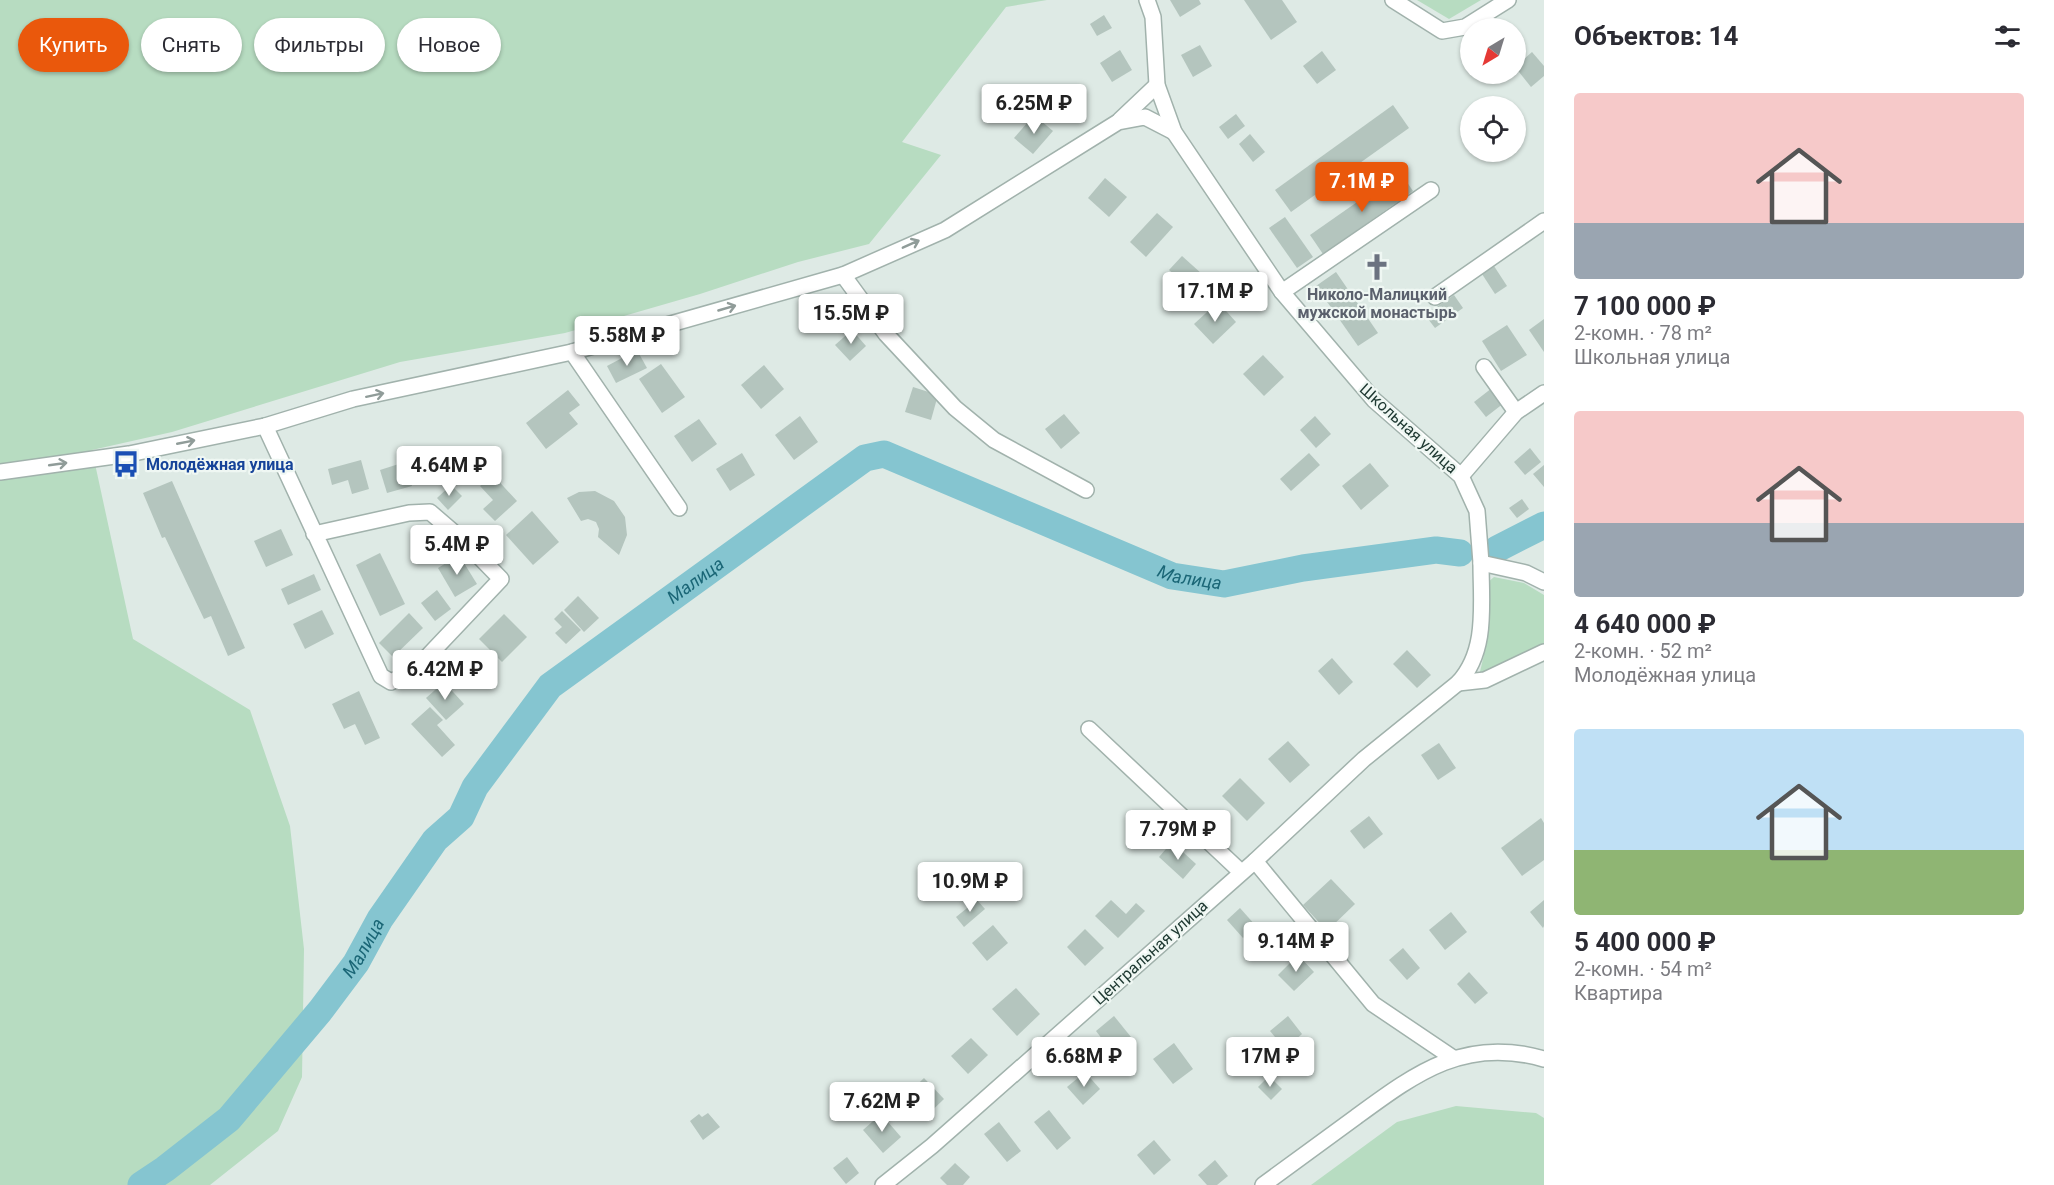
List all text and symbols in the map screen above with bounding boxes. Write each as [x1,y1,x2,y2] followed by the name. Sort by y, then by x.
[18,18,129,72] chip: Купить
[141,18,242,72] chip: Снять
[254,18,385,72] chip: Фильтры
[397,18,501,72] chip: Новое
[1460,18,1526,84] north arrow
[1460,18,1526,162] map controls
[1991,20,2024,53] icon: filters
[1574,21,1738,51] text: Объектов: 14
[979,84,1089,135] pin: 6.25M ₽
[996,91,1072,115] text: 6.25M ₽
[1460,96,1526,162] button: locate
[1745,132,1853,240] icon: home
[1313,162,1411,213] pin: 7.1M ₽
[1329,169,1395,193] text: 7.1M ₽
[902,238,920,250] one-way arrow
[1362,252,1392,282] church icon: Николо-Малицкий мужской монастырь
[1160,272,1270,323] pin: 17.1M ₽
[1177,279,1253,303] text: 17.1M ₽
[1297,285,1457,322] place label: Николо-Малицкий мужской монастырь
[1574,291,1716,321] text: 7 100 000 ₽
[796,294,906,345] pin: 15.5M ₽
[813,301,889,325] text: 15.5M ₽
[717,302,736,313] one-way arrow
[572,316,682,367] pin: 5.58M ₽
[1574,321,1712,345] text: 2-комн. · 78 m²
[589,323,665,347] text: 5.58M ₽
[1574,345,1730,369] text: Школьная улица
[1356,379,1461,477] street label: Школьная улица
[365,388,384,400] one-way arrow
[176,436,195,448] one-way arrow
[394,446,504,497] pin: 4.64M ₽
[111,449,141,479] bus stop icon: Молодёжная улица
[1745,450,1853,558] icon: home
[411,453,487,477] text: 4.64M ₽
[146,455,294,474] place label: Молодёжная улица
[48,458,67,469] one-way arrow
[408,525,506,576] pin: 5.4M ₽
[424,532,490,556] text: 5.4M ₽
[663,553,728,608] water label: Малица
[1155,560,1223,593] water label: Малица
[1574,609,1716,639] text: 4 640 000 ₽
[1574,639,1712,663] text: 2-комн. · 52 m²
[390,650,500,701] pin: 6.42M ₽
[407,657,483,681] text: 6.42M ₽
[1574,663,1756,687] text: Молодёжная улица
[1745,768,1853,876] icon: home
[1123,810,1233,861] pin: 7.79M ₽
[1140,817,1216,841] text: 7.79M ₽
[915,862,1025,913] pin: 10.9M ₽
[932,869,1008,893] text: 10.9M ₽
[1089,896,1211,1009] street label: Центральная улица
[338,915,388,982] water label: Малица
[1241,922,1351,973] pin: 9.14M ₽
[1574,927,1716,957] text: 5 400 000 ₽
[1258,929,1334,953] text: 9.14M ₽
[1574,957,1712,981] text: 2-комн. · 54 m²
[1574,981,1663,1005] text: Квартира
[1029,1037,1139,1088] pin: 6.68M ₽
[1228,1037,1312,1088] pin: 17M ₽
[1046,1044,1122,1068] text: 6.68M ₽
[1240,1044,1300,1068] text: 17M ₽
[827,1082,937,1133] pin: 7.62M ₽
[844,1089,920,1113] text: 7.62M ₽

